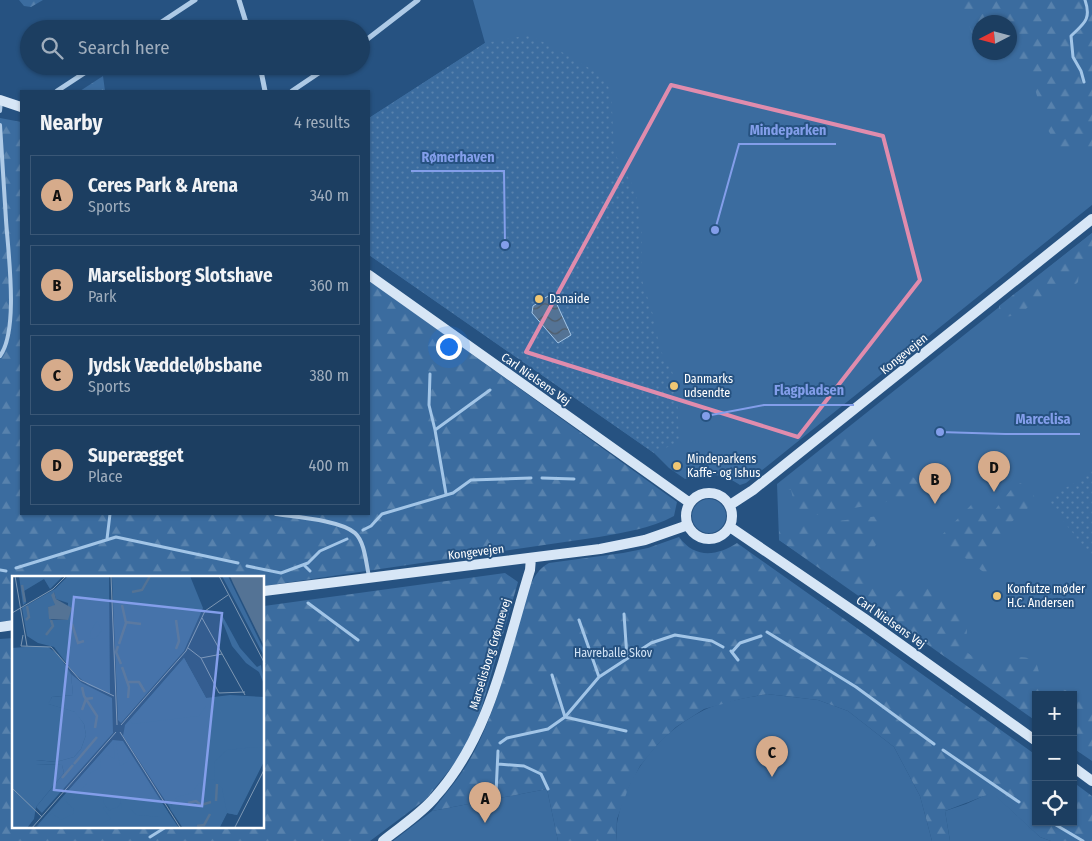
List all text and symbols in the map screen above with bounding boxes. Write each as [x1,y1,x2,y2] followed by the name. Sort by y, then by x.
[972,15,1017,60] north arrow
[20,20,370,75] search box
[38,34,66,62] icon: search
[78,36,170,59] text: Search here
[40,110,102,136] text: Nearby
[294,113,350,132] text: 4 results
[739,115,836,144] callout: Mindeparken
[750,122,826,139] text: Mindeparken
[411,142,504,171] callout: Rømerhaven
[421,149,495,166] text: Rømerhaven
[88,174,238,197] text: Ceres Park & Arena
[53,186,61,205] text: A
[310,186,349,205] text: 340 m
[88,197,131,216] text: Sports
[88,264,273,287] text: Marselisborg Slotshave
[53,276,61,295] text: B
[309,276,349,295] text: 360 m
[88,287,116,306] text: Park
[549,292,589,306] place label: Danaide
[533,293,545,305] marker: Danaide
[878,331,930,377] street label: Kongevejen
[436,334,462,360] your location
[499,350,573,408] street label: Carl Nielsens Vej
[88,354,262,377] text: Jydsk Væddeløbsbane
[53,366,61,385] text: C
[309,366,349,385] text: 380 m
[684,372,733,400] place label: Danmarks udsendte
[764,376,854,405] callout: Flagpladsen
[88,377,131,396] text: Sports
[668,380,680,392] marker: Danmarks udsendte
[774,382,844,399] text: Flagpladsen
[1005,405,1080,434] callout: Marcelisa
[1015,411,1071,428] text: Marcelisa
[88,444,184,467] text: Superægget
[978,451,1010,492] pin: D
[687,452,760,480] place label: Mindeparkens Kaffe- og Ishus
[52,456,62,475] text: D
[309,456,349,475] text: 400 m
[671,460,683,472] marker: Mindeparkens Kaffe- og Ishus
[919,463,951,504] pin: B
[88,467,123,486] text: Place
[447,542,505,562] street label: Kongevejen
[12,576,265,828] inset map
[1007,582,1086,610] place label: Konfutze møder H.C. Andersen
[991,590,1003,602] marker: Konfutze møder H.C. Andersen
[854,593,928,651] street label: Carl Nielsens Vej
[466,597,514,711] street label: Marselisborg Grønnevej
[574,646,653,660] park label: Havreballe Skov
[1032,691,1077,826] map controls
[1032,691,1077,736] button: +
[756,736,788,777] pin: C
[1032,736,1077,781] button: −
[1032,781,1077,826] button: locate
[469,782,501,823] pin: A

